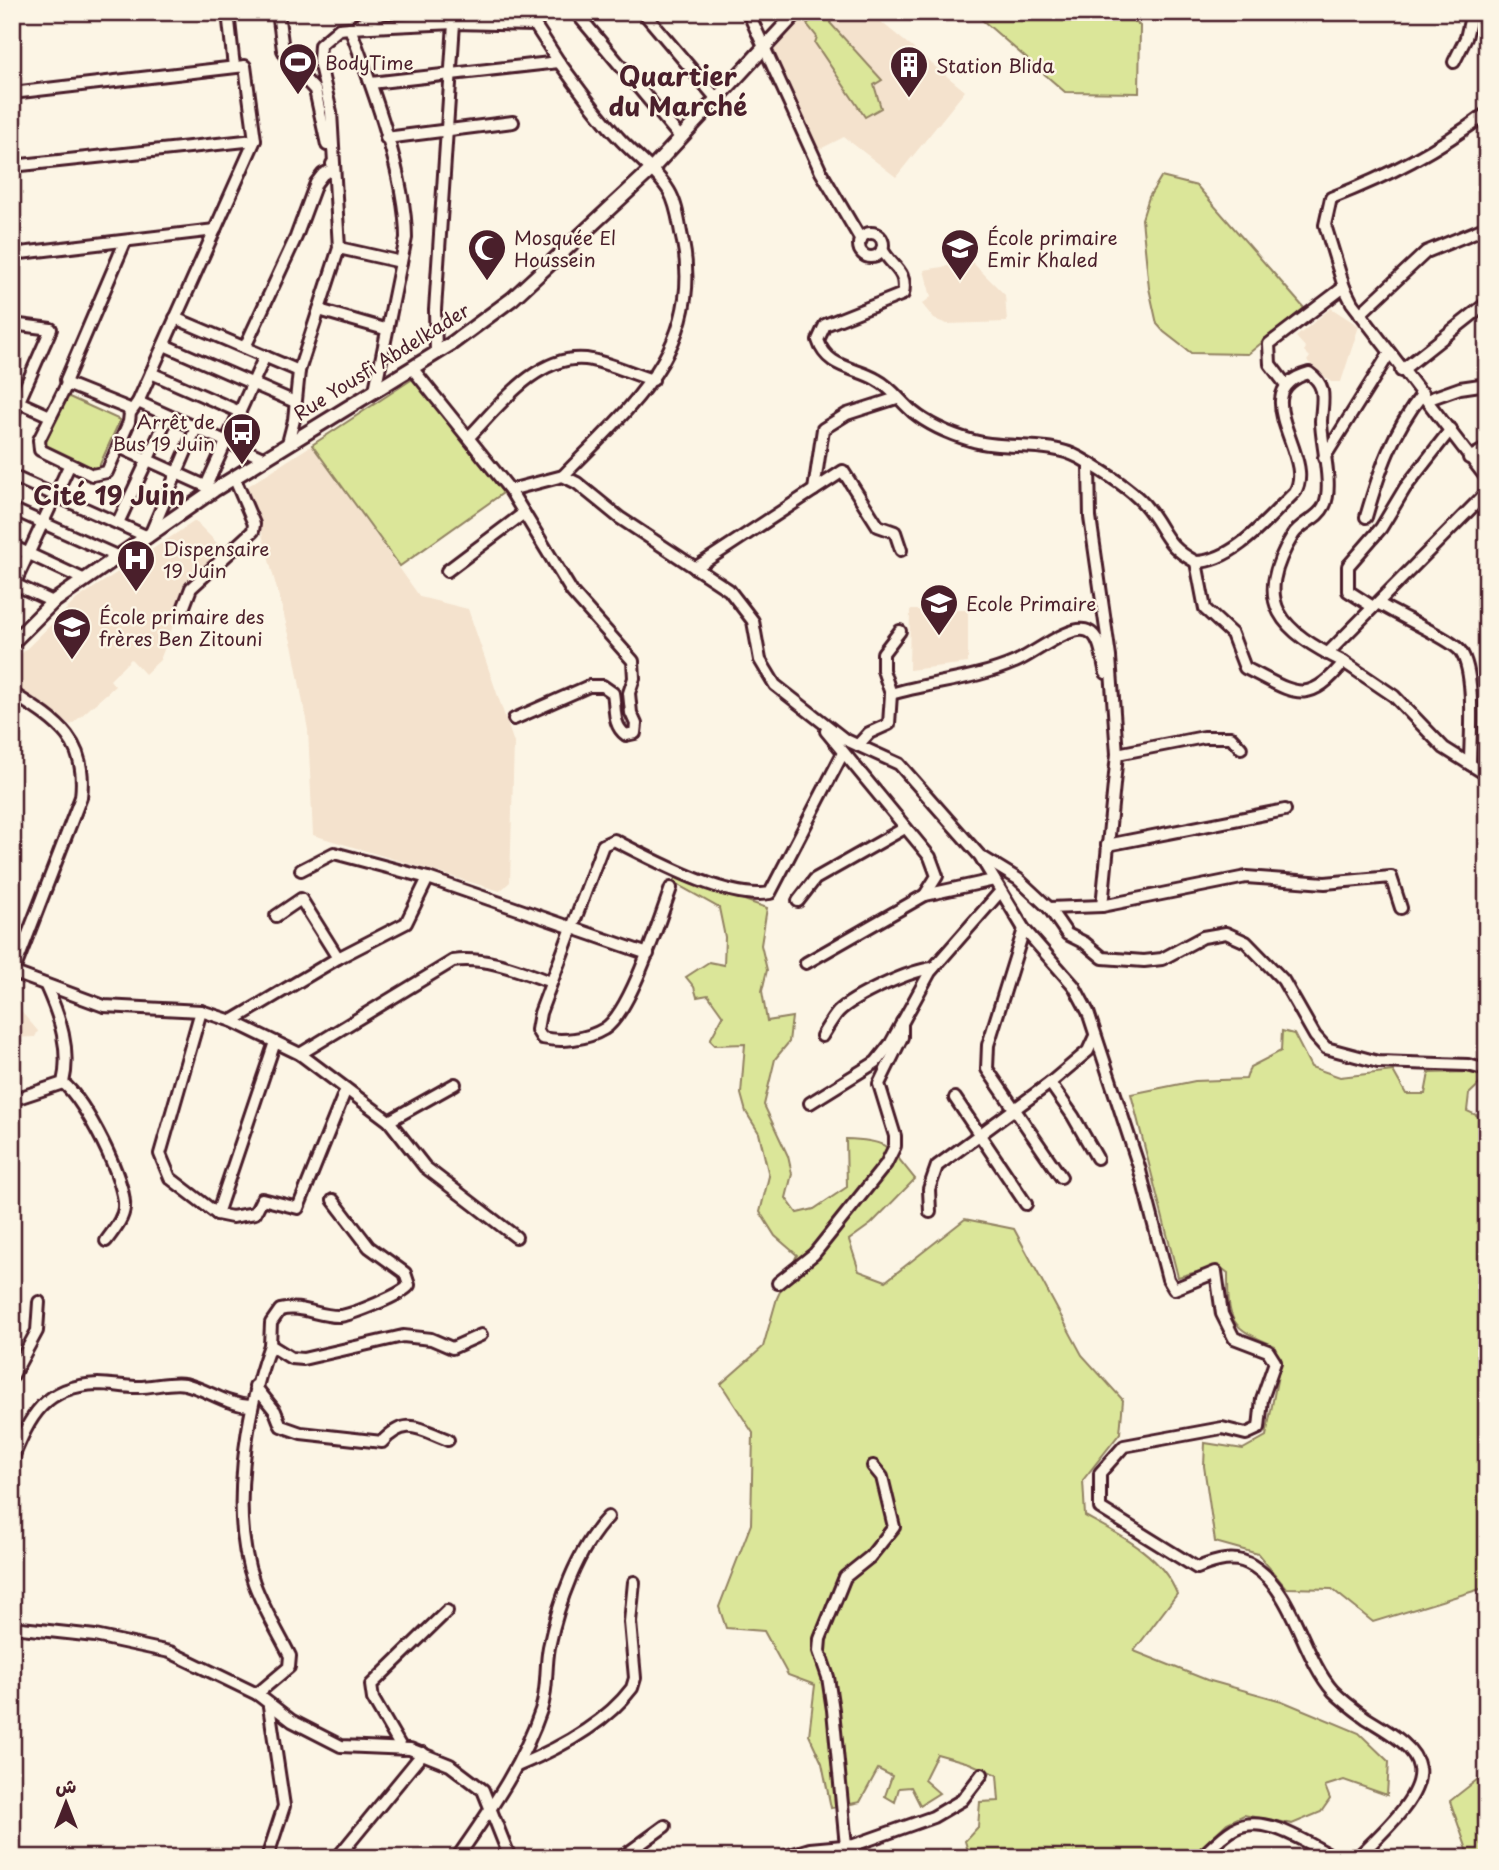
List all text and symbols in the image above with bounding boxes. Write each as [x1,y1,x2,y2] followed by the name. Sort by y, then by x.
[277,41,319,96] sports icon: BodyTime
[888,44,930,99] building icon: Station Blida
[325,48,414,76] place label: BodyTime
[936,51,1054,79] place label: Station Blida
[609,56,747,125] district label: Quartier du Marché
[514,223,616,273] place label: Mosquée El Houssein
[987,223,1118,273] place label: École primaire Emir Khaled
[466,227,508,282] mosque icon: Mosquée El Houssein
[939,227,981,282] school or university icon: École primaire Emir Khaled
[288,295,475,426] street label: Rue Yousfi Abdelkader
[112,407,215,457] place label: Arrêt de Bus 19 Juin
[221,411,263,466] bus stop icon: Arrêt de Bus 19 Juin
[33,475,185,514] district label: Cité 19 Juin
[163,534,269,584] place label: Dispensaire 19 Juin
[115,538,157,593] hospital icon: Dispensaire 19 Juin
[918,582,960,637] school or university icon: Ecole Primaire
[966,589,1096,617] place label: Ecole Primaire
[99,602,265,652] place label: École primaire des frères Ben Zitouni
[51,606,93,661] school or university icon: École primaire des frères Ben Zitouni
[32,1769,102,1839] north arrow
[56,1771,77,1799] text: ش

